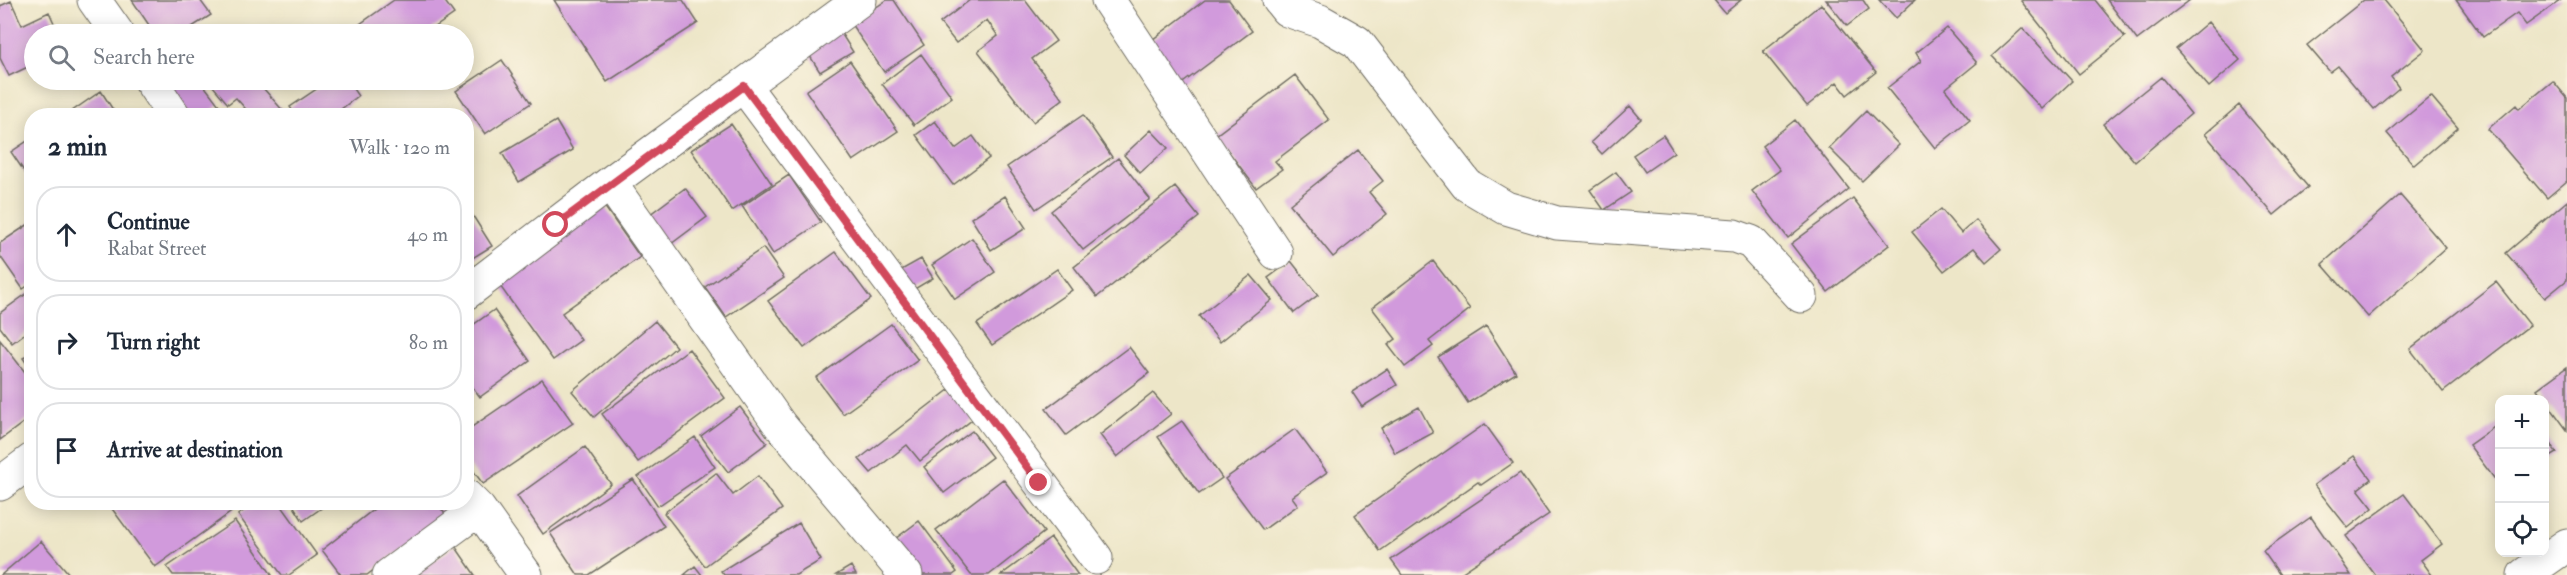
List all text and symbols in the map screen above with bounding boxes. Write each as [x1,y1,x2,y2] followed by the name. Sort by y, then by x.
[24,24,474,90] search box
[45,41,78,74] icon: search
[93,43,195,71] text: Search here
[48,131,107,163] text: 2 min
[349,135,450,160] text: Walk · 120 m
[107,208,190,236] text: Continue
[542,211,568,237] route start
[50,218,83,251] icon: ahead
[407,222,448,247] text: 40 m
[107,236,206,261] text: Rabat Street
[50,326,83,359] icon: right
[107,328,200,356] text: Turn right
[409,330,448,355] text: 80 m
[2495,395,2549,557] map controls
[2495,395,2549,449] button: +
[50,434,83,467] icon: arrive
[107,436,283,464] text: Arrive at destination
[2495,449,2549,503] button: −
[1025,469,1051,495] route end
[2495,503,2549,557] button: locate

